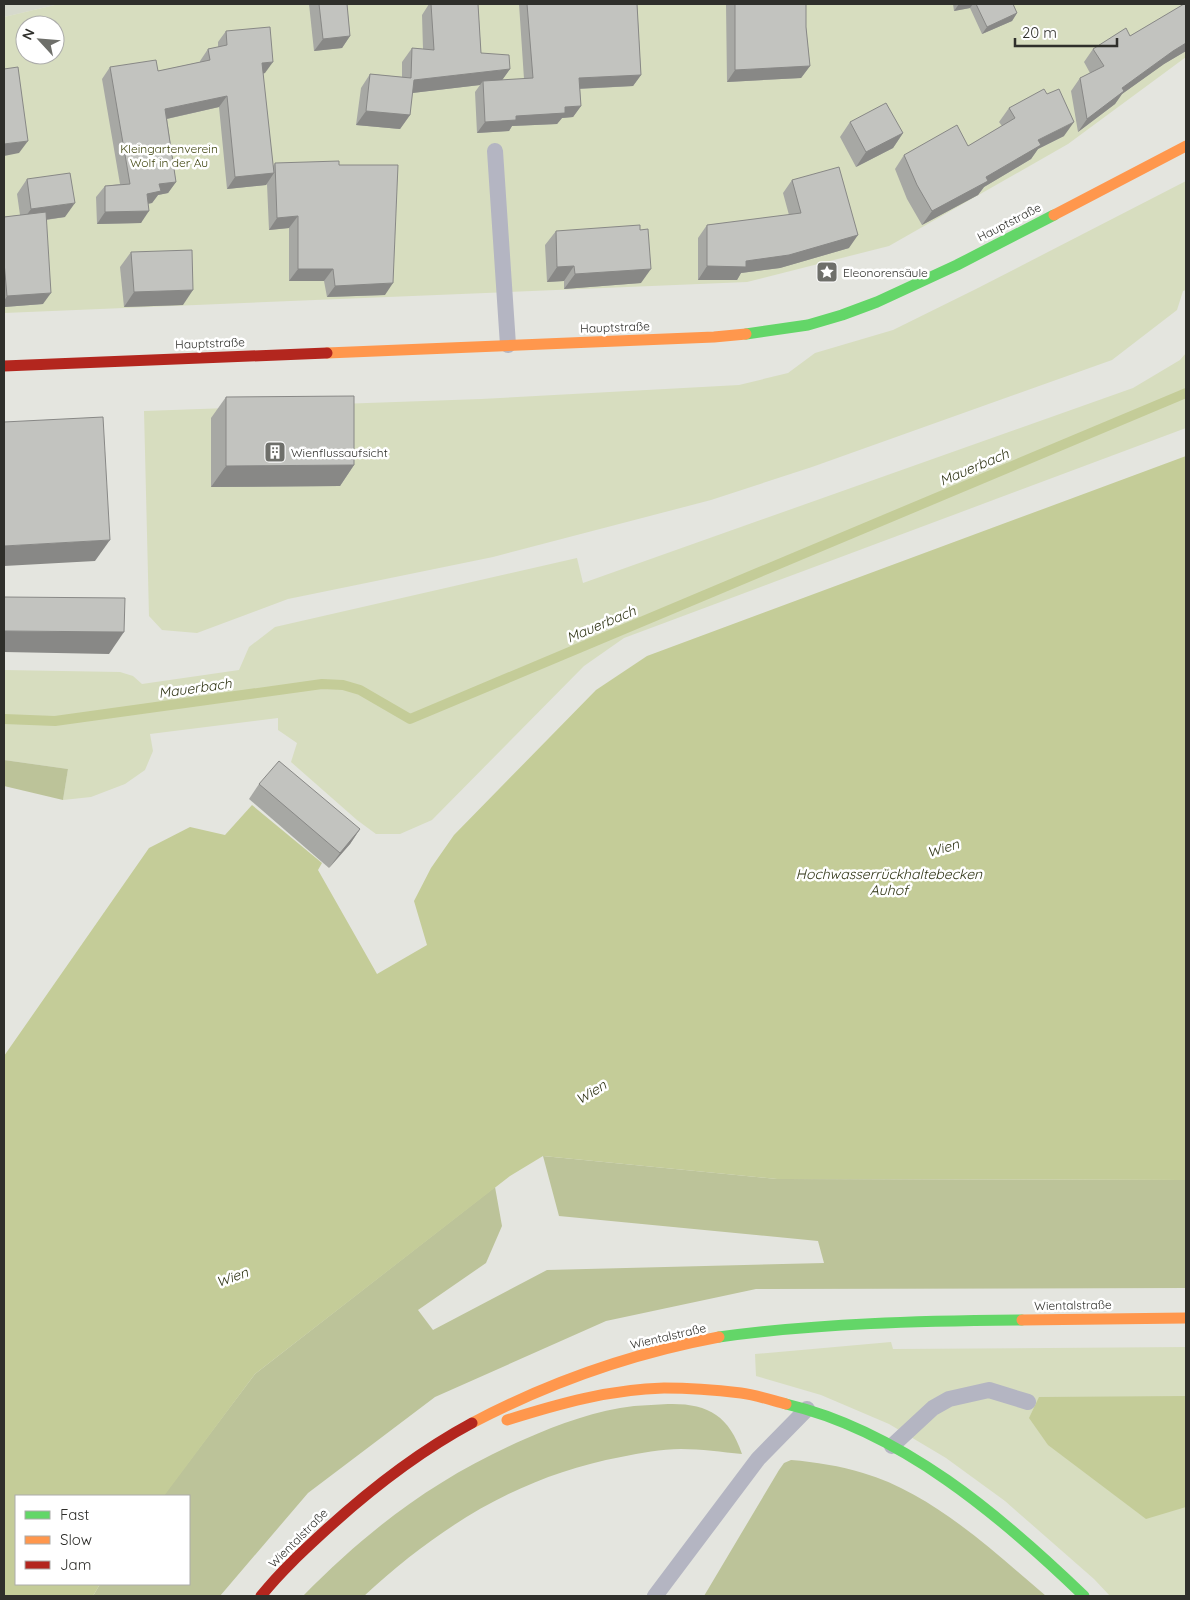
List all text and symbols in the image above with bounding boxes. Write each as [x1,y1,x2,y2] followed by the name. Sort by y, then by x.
[15,15,65,65] north arrow
[1015,15,1118,47] scale bar
[1022,23,1057,42] text: 20 m
[18,26,39,43] text: N
[120,141,218,170] park label: Kleingartenverein Wolf in der Au
[975,199,1044,245] street label: Hauptstraße
[815,260,839,284] place icon: Eleonorensäule
[843,265,928,280] place label: Eleonorensäule
[580,318,650,336] street label: Hauptstraße
[175,334,245,352] street label: Hauptstraße
[263,440,287,464] building icon: Wienflussaufsicht
[937,444,1012,490] water label: Mauerbach
[291,445,388,460] place label: Wienflussaufsicht
[564,601,639,647] water label: Mauerbach
[157,674,234,702] water label: Mauerbach
[925,834,962,861] water label: Wien
[796,865,983,899] water label: Hochwasserrückhaltebecken Auhof
[572,1075,610,1108] water label: Wien
[214,1263,251,1291] water label: Wien
[1034,1297,1112,1313] street label: Wientalstraße
[629,1320,708,1352] street label: Wientalstraße
[15,1495,190,1585] legend
[60,1505,89,1524] text: Fast
[265,1505,331,1571] street label: Wientalstraße
[60,1530,92,1549] text: Slow
[60,1555,91,1574] text: Jam

